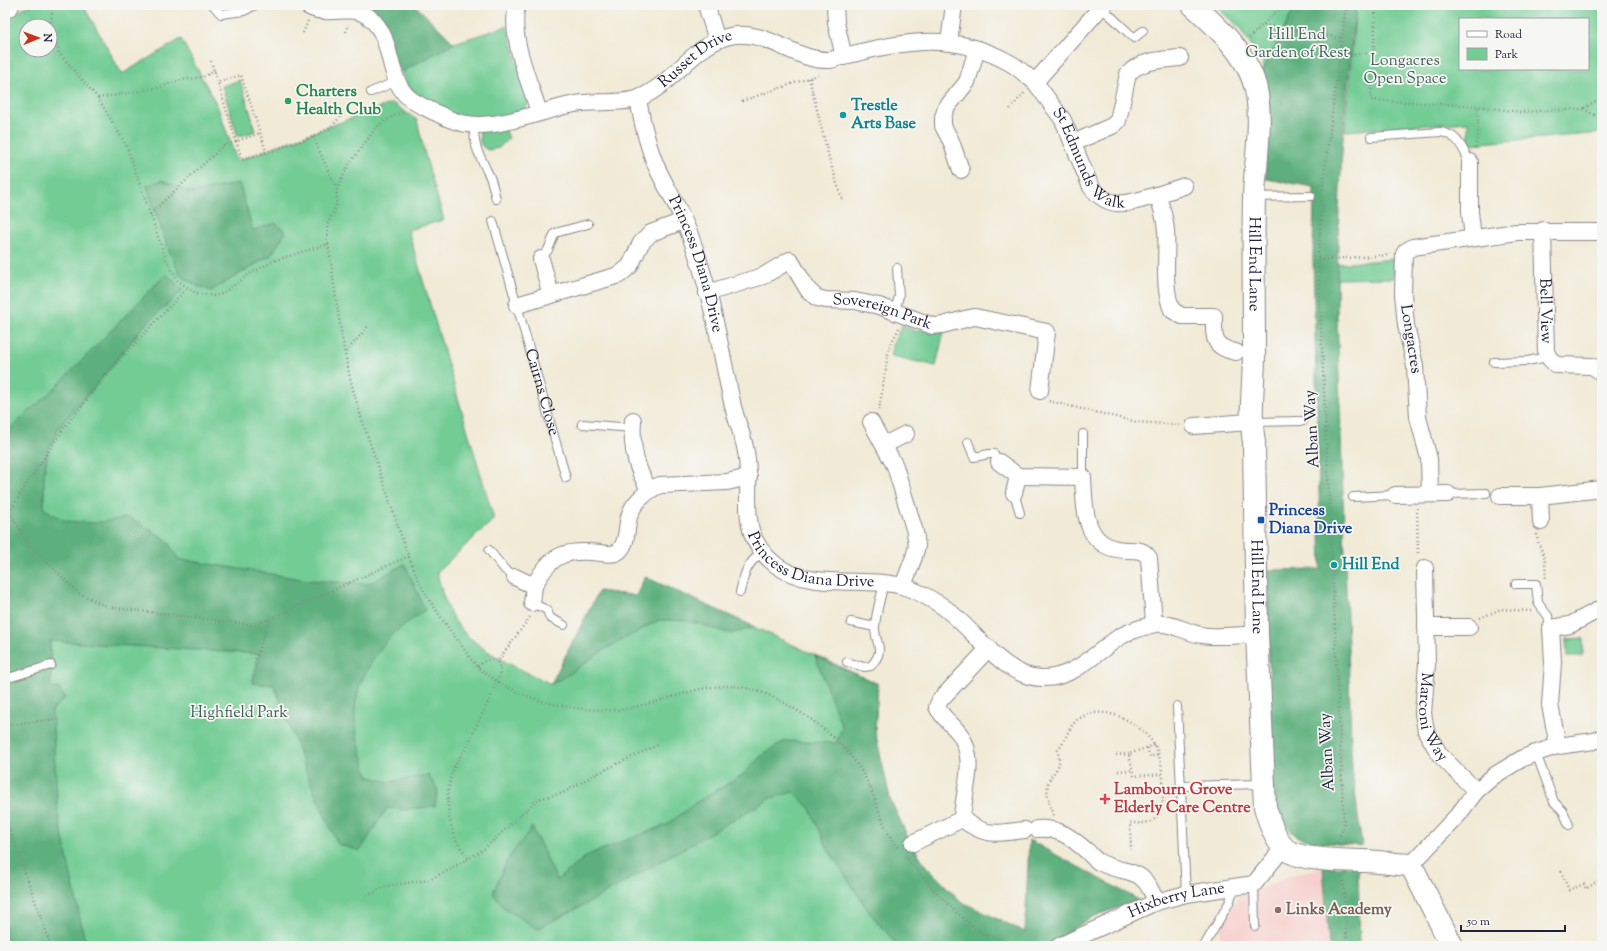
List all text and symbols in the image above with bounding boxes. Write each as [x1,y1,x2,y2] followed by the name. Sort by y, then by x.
[18,18,58,58] north arrow
[1459,18,1589,70] legend
[654,24,735,94] street label: Russet Drive
[1245,24,1349,65] park label: Hill End Garden of Rest
[1495,26,1522,44] text: Road
[39,32,55,43] text: N
[1495,46,1518,64] text: Park
[1363,50,1447,91] park label: Longacres Open Space
[296,81,381,122] place label: Charters Health Club
[851,95,917,136] place label: Trestle Arts Base
[283,96,293,106] marker: Charters Health Club
[1046,103,1126,215] street label: St Edmunds Walk
[838,110,848,120] marker: Trestle Arts Base
[662,192,729,335] street label: Princess Diana Drive
[1242,216,1265,312] street label: Hill End Lane
[1533,278,1557,344] street label: Bell View
[832,289,935,336] street label: Sovereign Park
[1393,303,1427,375] street label: Longacres
[518,346,565,438] street label: Cairns Close
[1299,389,1327,469] street label: Alban Way
[1269,500,1353,541] place label: Princess Diana Drive
[1256,515,1266,525] marker: Princess Diana Drive
[741,528,875,594] street label: Princess Diana Drive
[1244,539,1269,634] street label: Hill End Lane
[1342,554,1400,577] place label: Hill End
[1329,560,1339,570] marker: Hill End
[1411,671,1453,768] street label: Marconi Way
[190,702,288,725] park label: Highfield Park
[1314,712,1342,792] street label: Alban Way
[1114,779,1251,820] place label: Lambourn Grove Elderly Care Centre
[1099,793,1111,805] marker: Lambourn Grove Elderly Care Centre
[1125,877,1226,925] street label: Hixberry Lane
[1286,899,1392,922] place label: Links Academy
[1273,905,1283,915] marker: Links Academy
[1461,907,1565,933] scale bar
[1466,913,1490,931] text: 50 m

